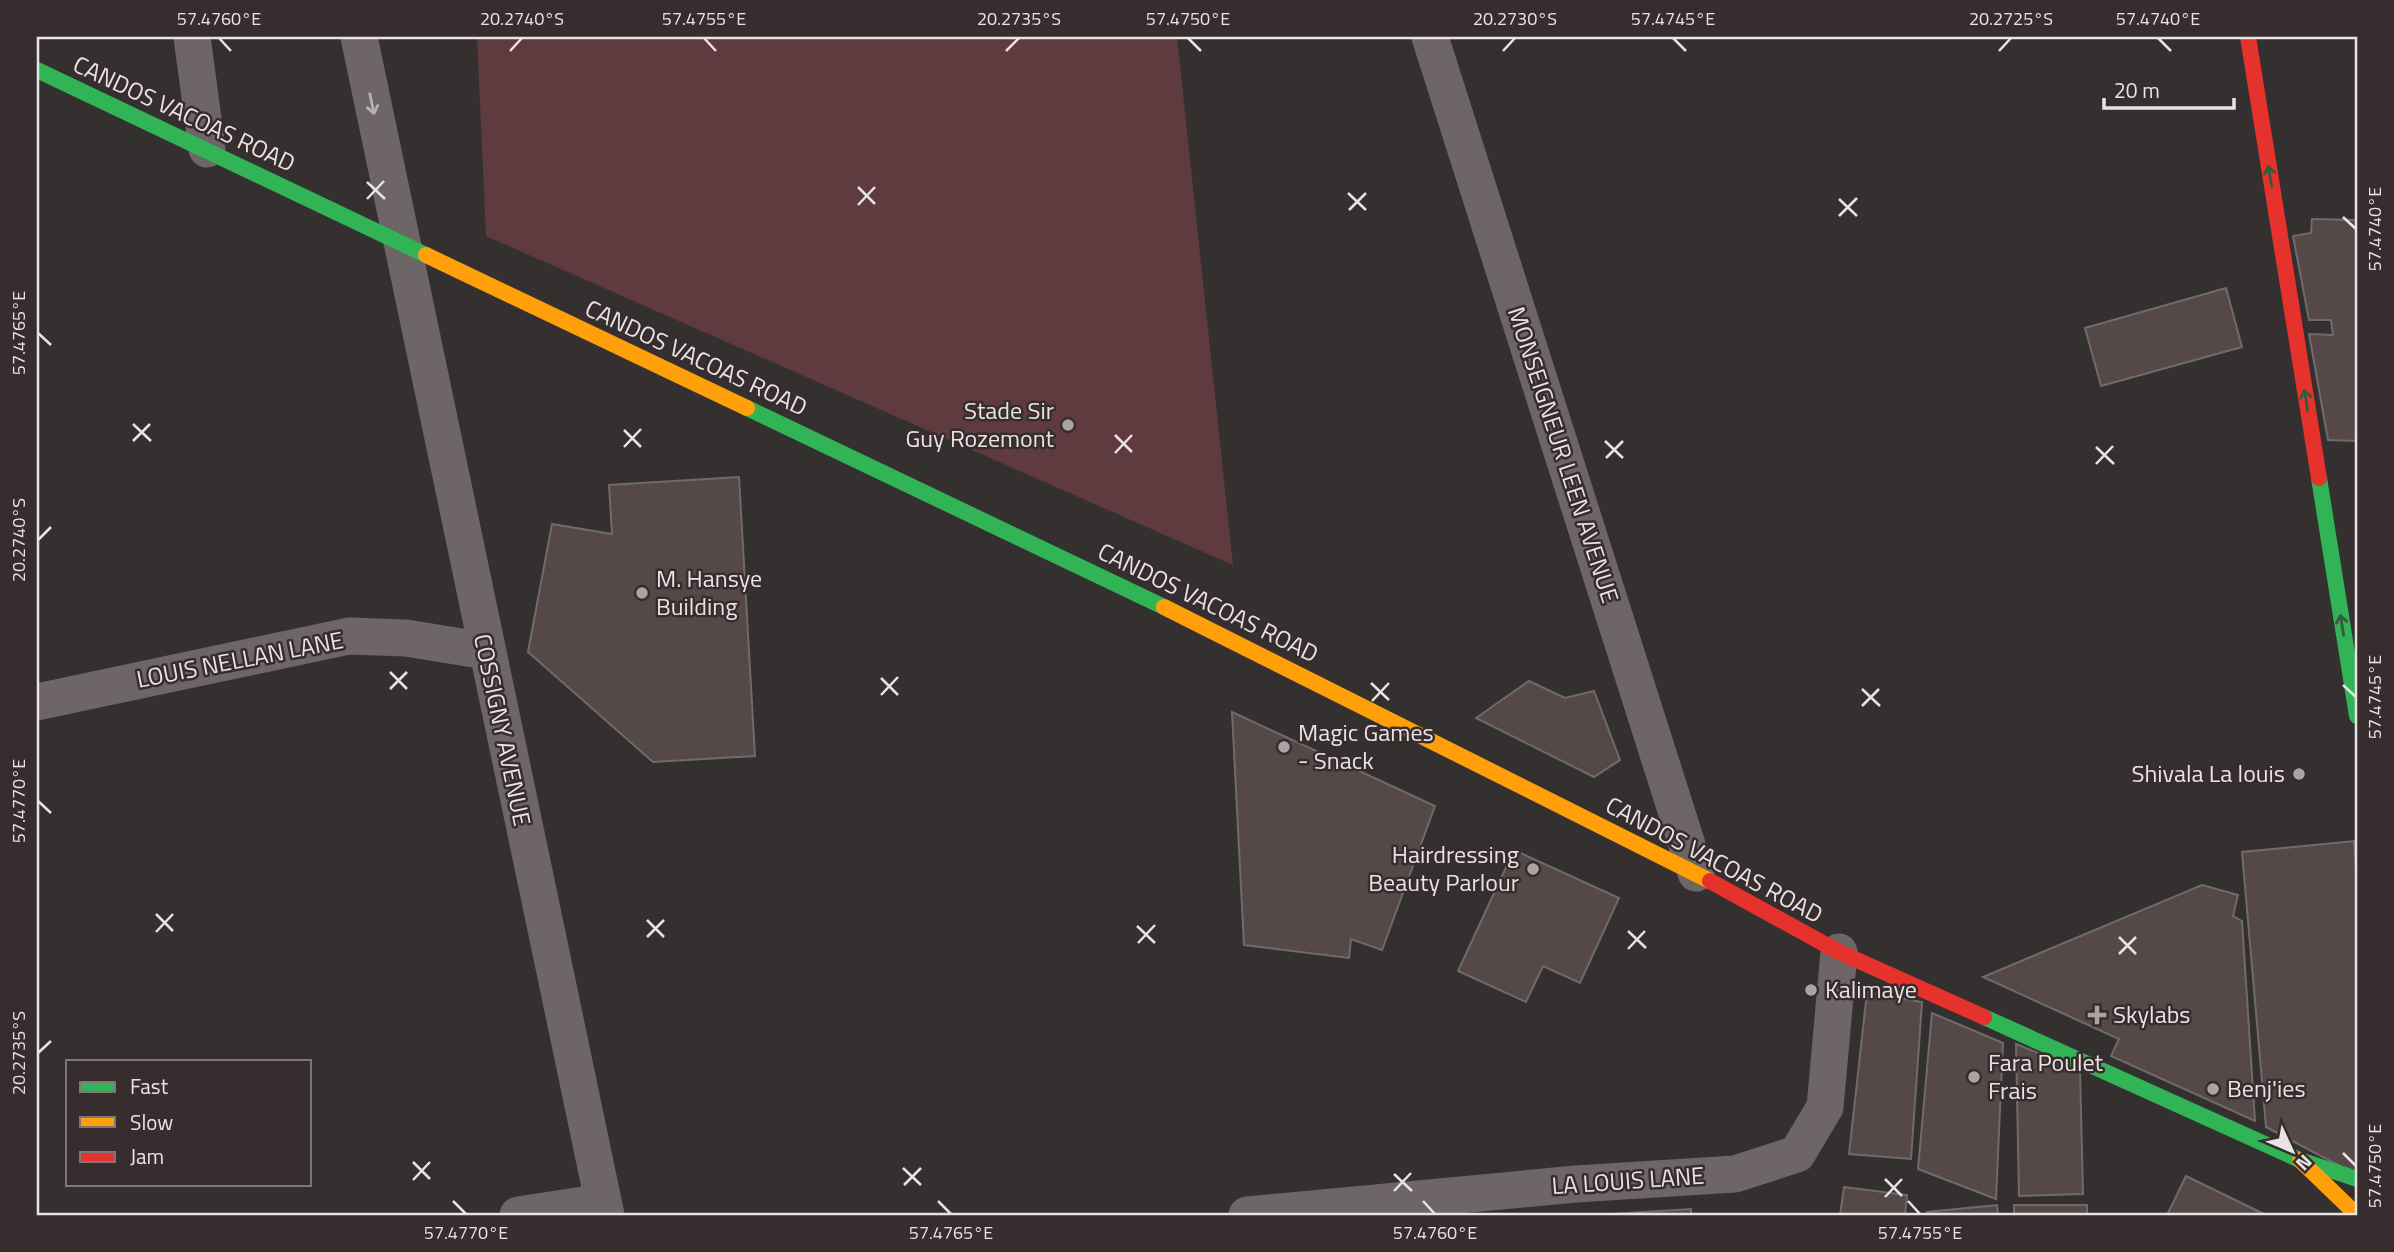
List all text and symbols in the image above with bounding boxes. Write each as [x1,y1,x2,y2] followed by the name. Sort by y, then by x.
[177,5,261,32] text: 57.4760°E
[480,5,564,32] text: 20.2740°S
[662,5,746,32] text: 57.4755°E
[977,5,1061,32] text: 20.2735°S
[1146,5,1230,32] text: 57.4750°E
[1473,5,1557,32] text: 20.2730°S
[1631,5,1715,32] text: 57.4745°E
[1969,5,2053,32] text: 20.2725°S
[2116,5,2200,32] text: 57.4740°E
[67,46,301,180] street label: CANDOS VACOAS ROAD
[2104,66,2233,110] scale bar
[2114,74,2160,106] text: 20 m
[366,92,380,115] one-way arrow
[2263,165,2276,188] one-way arrow
[2361,187,2388,271] text: 57.4740°E
[579,290,813,424] street label: CANDOS VACOAS ROAD
[5,291,32,375] text: 57.4765°E
[1499,302,1629,607] street label: MONSEIGNEUR LEEN AVENUE
[2299,389,2312,412] one-way arrow
[905,392,1055,456] place label: Stade Sir Guy Rozemont
[1060,417,1076,433] marker: Stade Sir Guy Rozemont
[5,498,32,582] text: 20.2740°S
[1092,533,1325,671] street label: CANDOS VACOAS ROAD
[656,560,762,624] place label: M. Hansye Building
[634,585,650,601] marker: M. Hansye Building
[2335,614,2348,637] one-way arrow
[133,621,346,697] street label: LOUIS NELLAN LANE
[465,630,541,829] street label: COSSIGNY AVENUE
[2361,655,2388,739] text: 57.4745°E
[1298,714,1434,778] place label: Magic Games - Snack
[1276,739,1292,755] marker: Magic Games - Snack
[2131,755,2285,791] place label: Shivala La louis
[5,759,32,843] text: 57.4770°E
[2291,766,2307,782] marker: Shivala La louis
[1599,787,1829,932] street label: CANDOS VACOAS ROAD
[1368,836,1519,900] place label: Hairdressing Beauty Parlour
[1525,861,1541,877] marker: Hairdressing Beauty Parlour
[1825,971,1917,1007] place label: Kalimaye
[1803,982,1819,998] marker: Kalimaye
[2113,996,2190,1032] place label: Skylabs
[2087,1005,2107,1025] marker: Skylabs
[5,1011,32,1095] text: 20.2735°S
[1988,1044,2104,1108] place label: Fara Poulet Frais
[66,1060,312,1186] legend
[1966,1069,1982,1085] marker: Fara Poulet Frais
[130,1070,169,1102] text: Fast
[2227,1070,2306,1106] place label: Benj'ies
[2205,1081,2221,1097] marker: Benj'ies
[130,1106,173,1138] text: Slow
[2258,1116,2328,1186] north arrow
[2361,1124,2388,1208] text: 57.4750°E
[130,1140,164,1172] text: Jam
[2290,1148,2320,1178] text: N
[1550,1157,1705,1203] street label: LA LOUIS LANE
[424,1219,508,1246] text: 57.4770°E
[909,1219,993,1246] text: 57.4765°E
[1393,1219,1477,1246] text: 57.4760°E
[1878,1219,1962,1246] text: 57.4755°E

